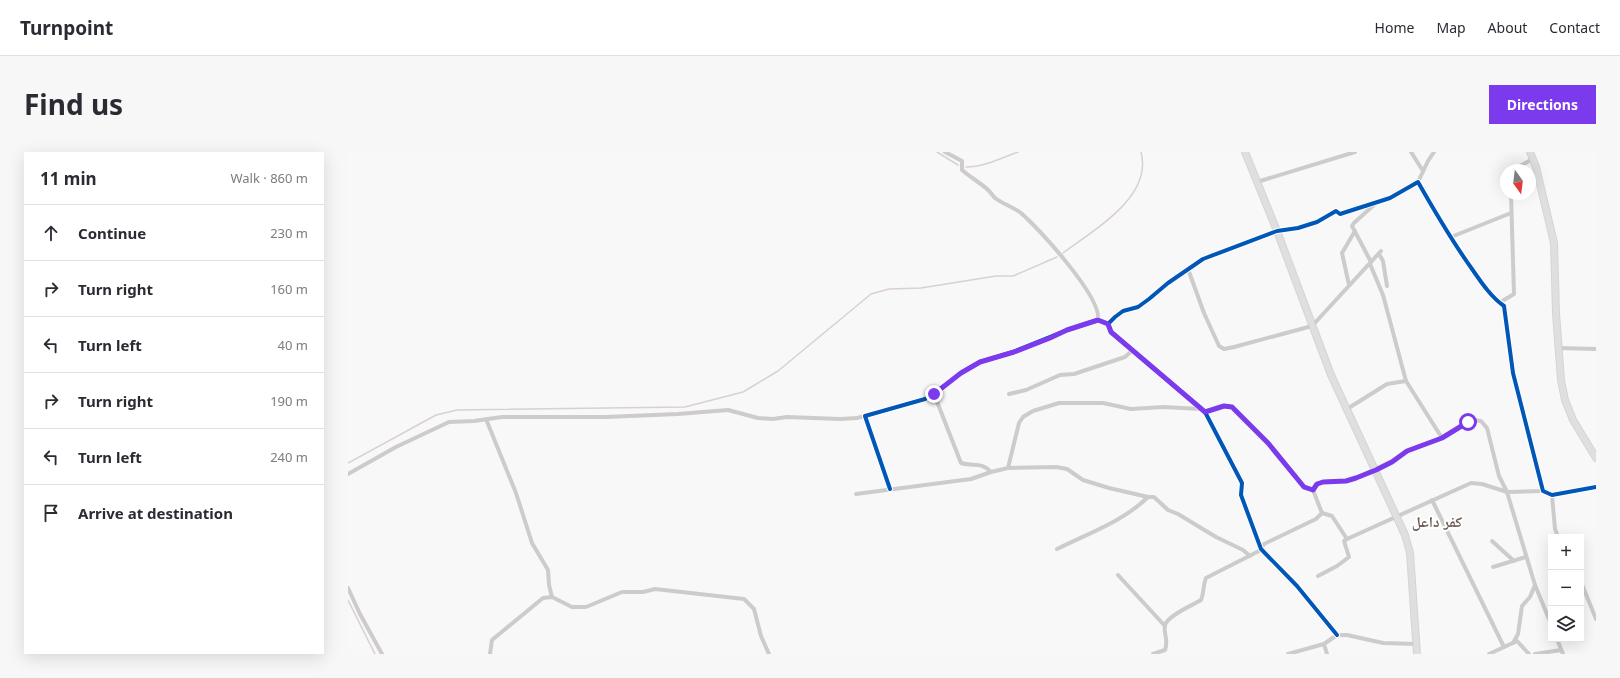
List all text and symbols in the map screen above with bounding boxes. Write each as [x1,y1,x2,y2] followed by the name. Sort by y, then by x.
[20,15,113,41] text: Turnpoint
[1375,18,1414,37] text: Home
[1436,18,1466,37] text: Map
[1488,18,1527,37] text: About
[1549,18,1600,37] text: Contact
[24,85,123,123] text: Find us
[1489,85,1596,124] button: Directions
[1500,164,1536,200] north arrow
[40,167,97,190] text: 11 min
[230,169,308,187] text: Walk · 860 m
[40,222,62,244] icon: ahead
[78,223,146,243] text: Continue
[270,224,308,242] text: 230 m
[40,278,62,300] icon: right
[78,279,153,299] text: Turn right
[270,280,308,298] text: 160 m
[40,334,62,356] icon: left
[78,335,142,355] text: Turn left
[278,336,308,354] text: 40 m
[925,385,943,403] route end
[40,390,62,412] icon: right
[78,391,153,411] text: Turn right
[270,392,308,410] text: 190 m
[1459,413,1477,431] route start
[40,446,62,468] icon: left
[78,447,142,467] text: Turn left
[270,448,308,466] text: 240 m
[40,502,62,524] icon: arrive
[78,503,233,523] text: Arrive at destination
[1412,511,1463,531] district label: كفر داعل
[1548,534,1584,642] map controls
[1548,534,1584,570] button: +
[1548,570,1584,606] button: −
[1548,606,1584,642] button: layers

